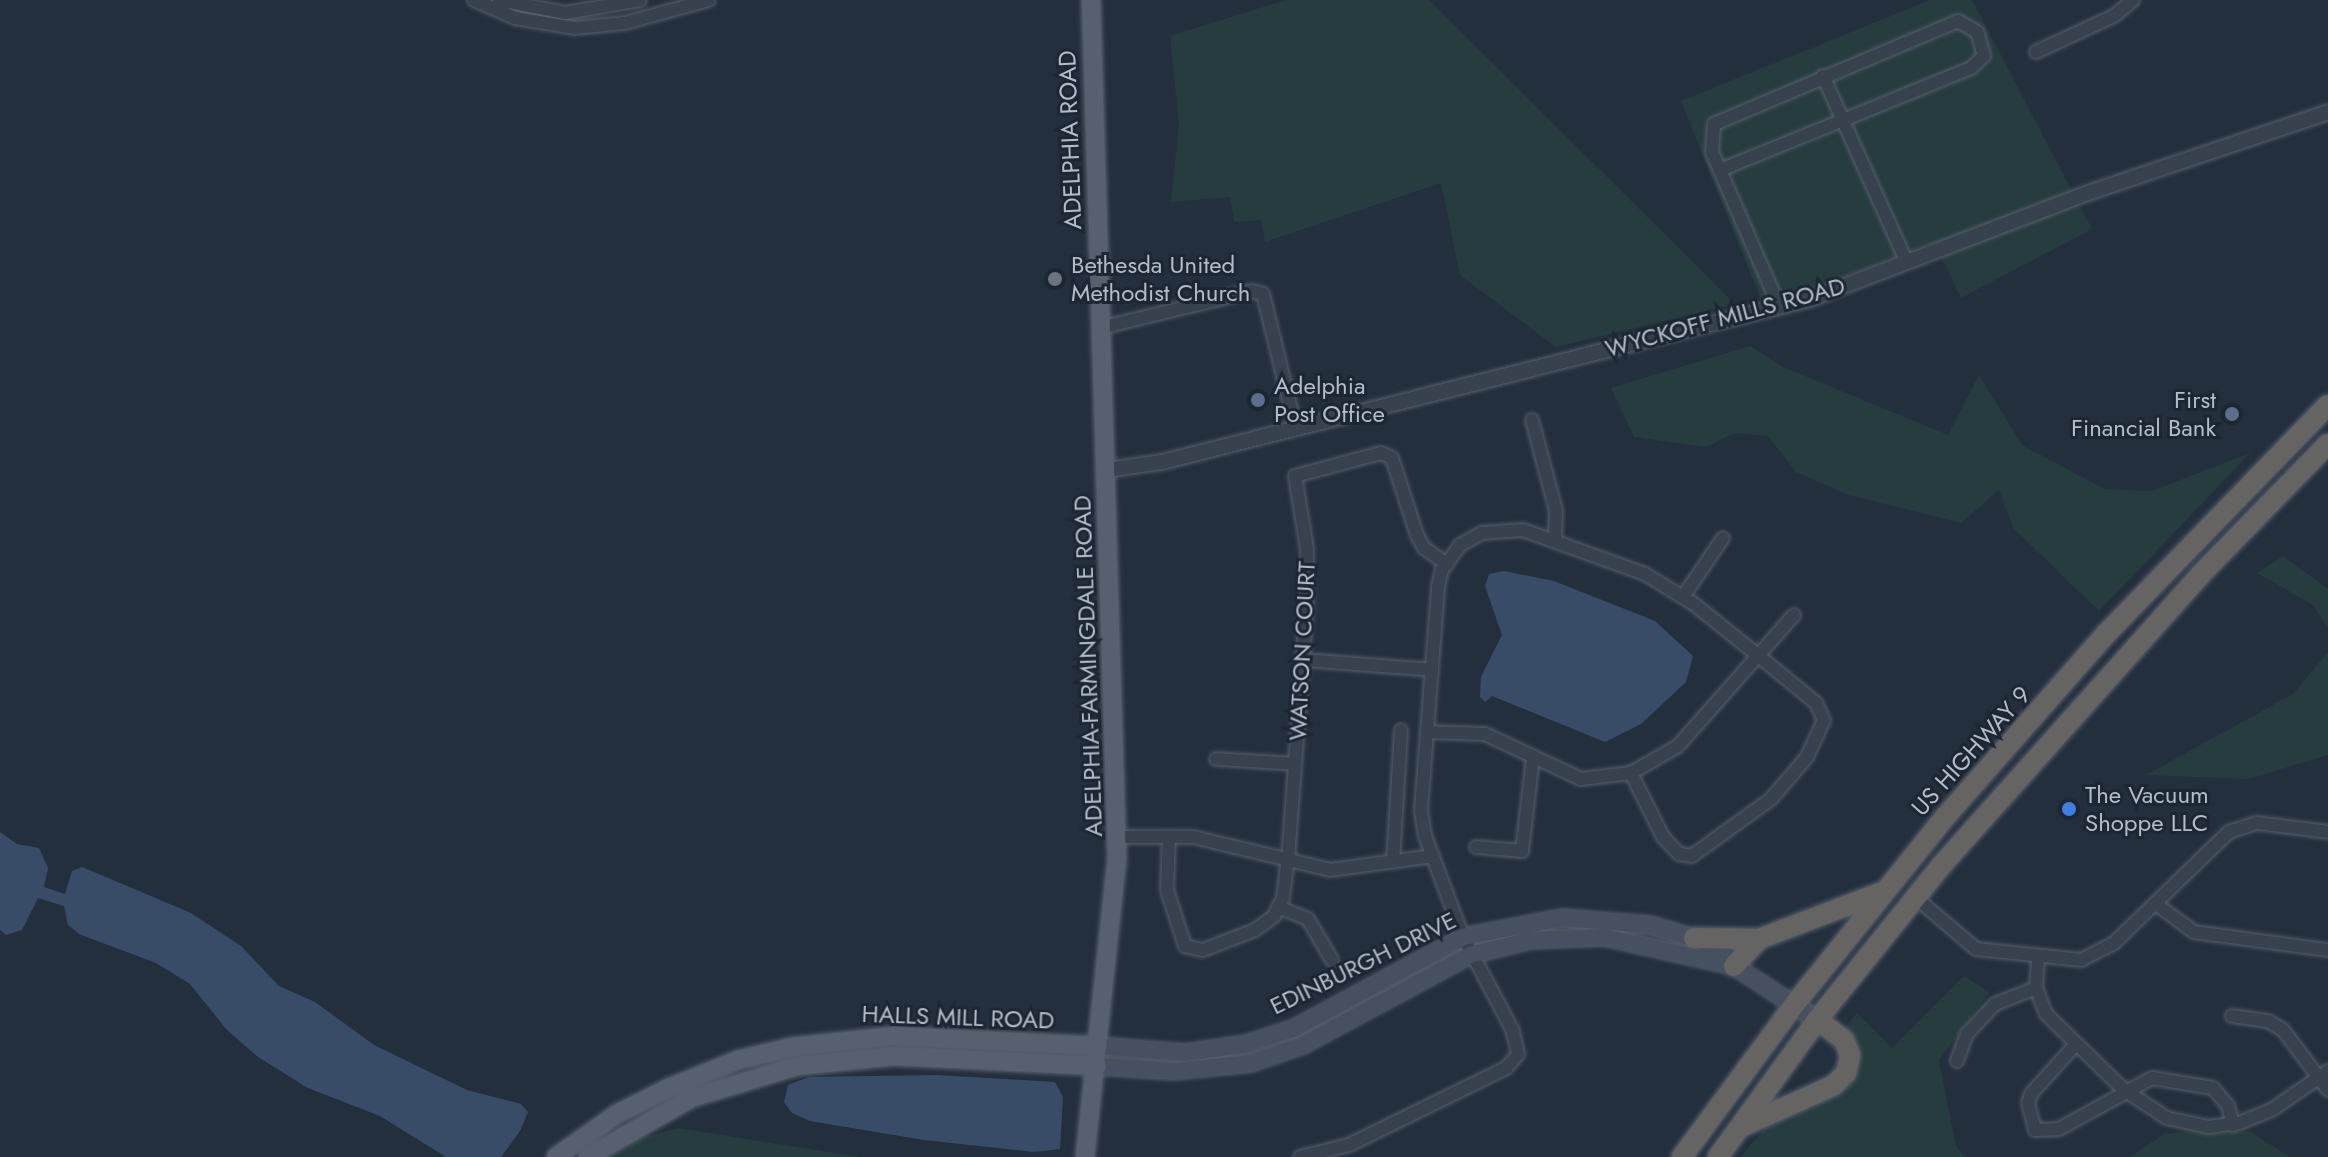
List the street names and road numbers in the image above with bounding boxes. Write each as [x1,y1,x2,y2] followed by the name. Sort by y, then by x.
[1052,50,1088,230] street label: ADELPHIA ROAD
[1602,271,1848,363] street label: WYCKOFF MILLS ROAD
[1068,495,1108,837] street label: ADELPHIA-FARMINGDALE ROAD
[1283,561,1321,741] street label: WATSON COURT
[1905,680,2037,822] street label: US HIGHWAY 9
[1265,905,1461,1021] street label: EDINBURGH DRIVE
[861,999,1055,1035] street label: HALLS MILL ROAD

